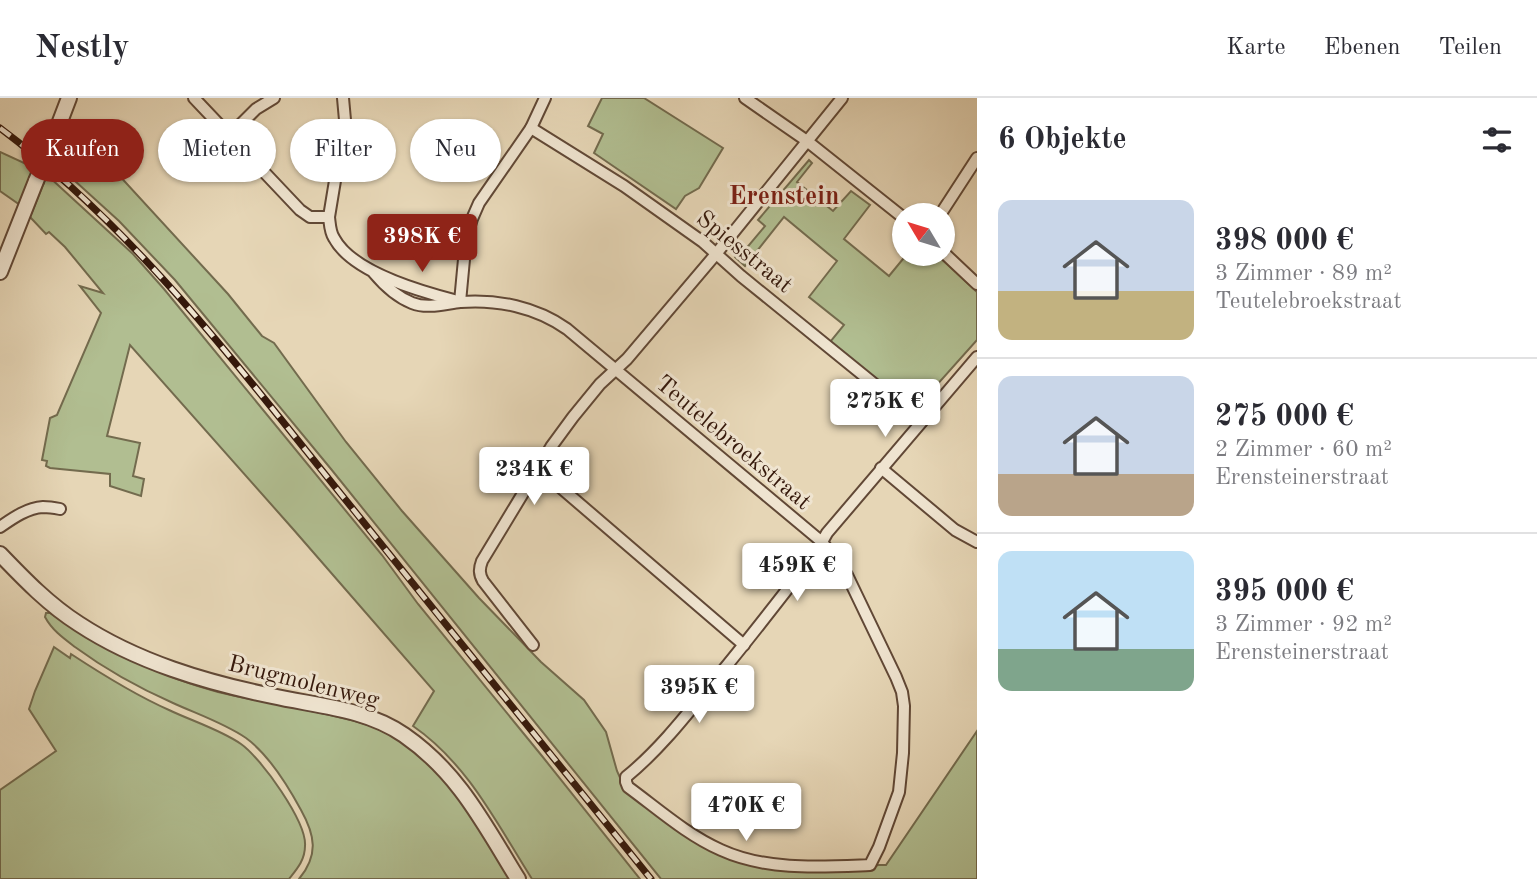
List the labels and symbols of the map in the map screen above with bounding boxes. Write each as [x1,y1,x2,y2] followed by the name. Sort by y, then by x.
[728,184,840,210] district label: Erenstein
[892,203,956,266] north arrow
[691,207,796,298] street label: Spiesstraat
[365,214,479,274] pin: 398K €
[650,372,815,515] street label: Teutelebroekstraat
[828,380,942,439] pin: 275K €
[477,448,591,507] pin: 234K €
[740,544,854,603] pin: 459K €
[225,653,382,713] street label: Brugmolenweg
[642,666,756,725] pin: 395K €
[689,784,803,843] pin: 470K €

